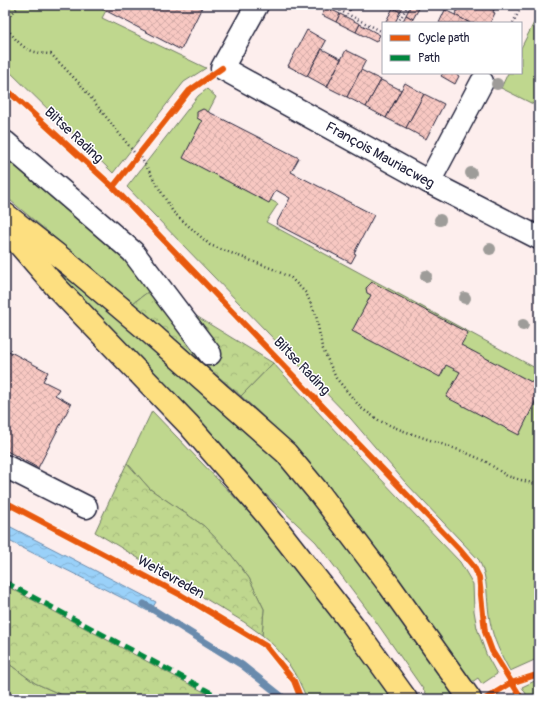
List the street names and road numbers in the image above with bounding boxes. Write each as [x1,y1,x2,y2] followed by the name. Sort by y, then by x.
[41,103,107,167] street label: Biltse Rading
[323,118,437,192] street label: François Mauriacweg
[270,333,334,399] street label: Biltse Rading
[134,552,208,602] street label: Weltevreden

